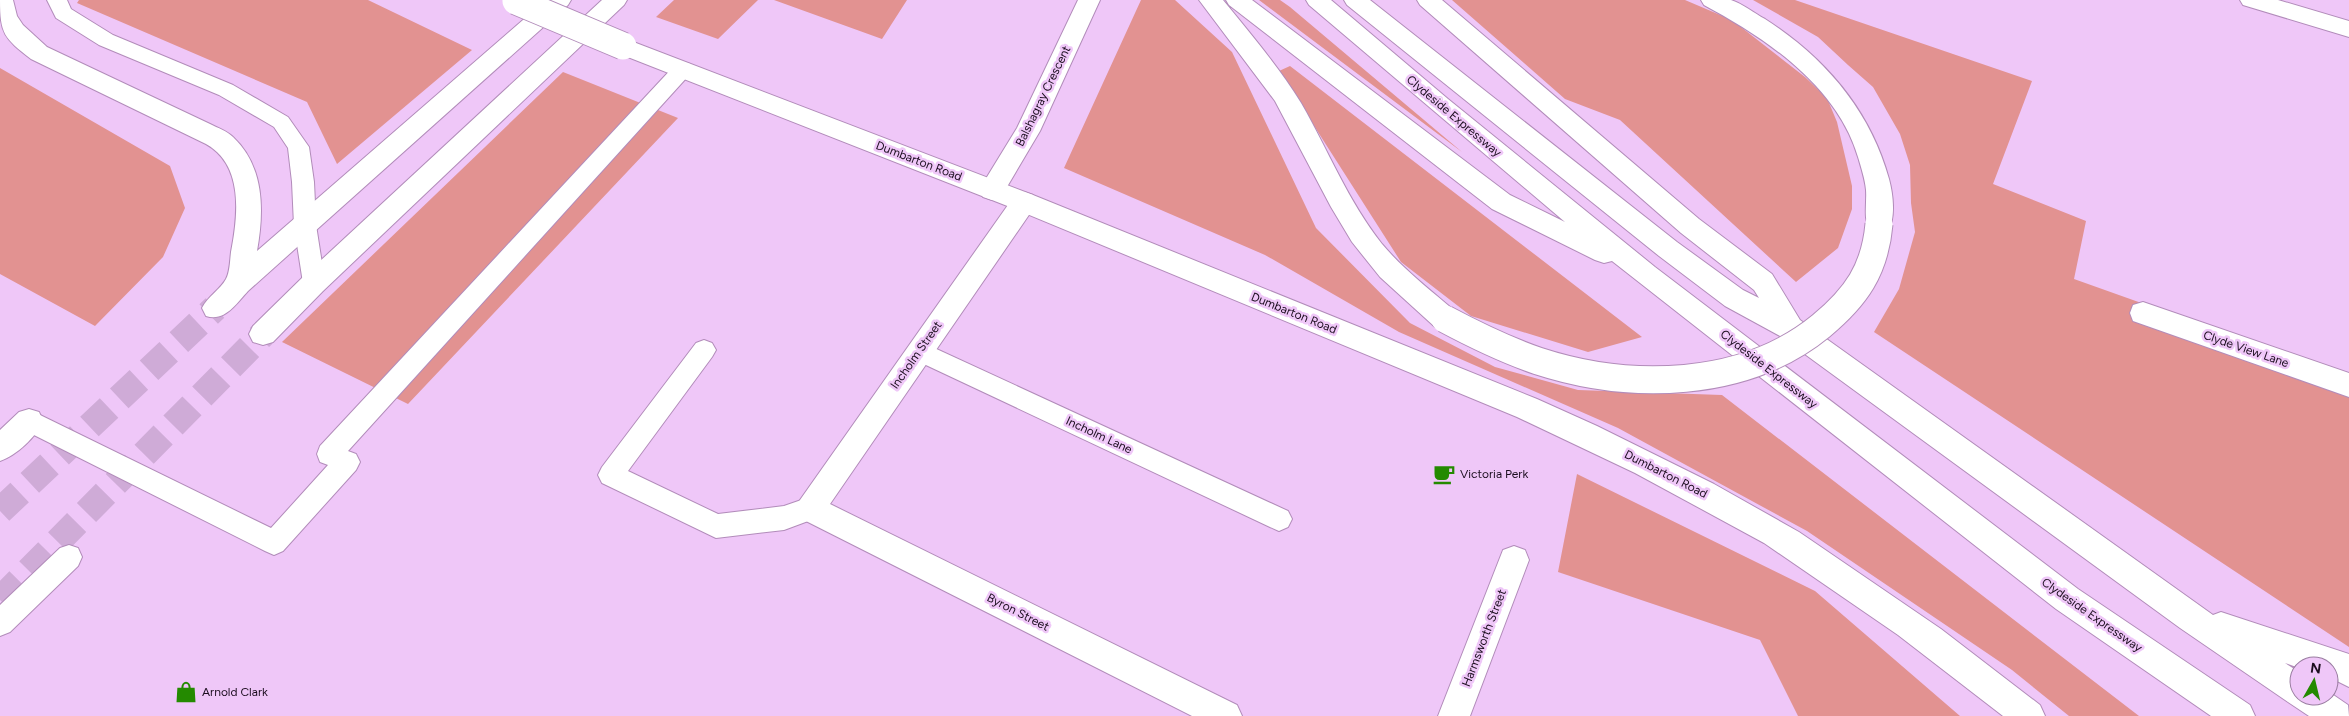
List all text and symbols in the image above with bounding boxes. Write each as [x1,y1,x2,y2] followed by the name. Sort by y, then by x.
[1013,43,1074,149] street label: Balshagray Crescent
[1404,72,1505,160] street label: Clydeside Expressway
[874,138,964,184] street label: Dumbarton Road
[1249,289,1339,337] street label: Dumbarton Road
[887,318,945,392] street label: Incholm Street
[1718,327,1821,412] street label: Clydeside Expressway
[2201,328,2291,370] street label: Clyde View Lane
[1064,414,1135,457] street label: Incholm Lane
[1622,447,1710,501] street label: Dumbarton Road
[1431,461,1457,487] cafe icon: Victoria Perk
[1460,467,1528,481] place label: Victoria Perk
[2039,575,2145,655] street label: Clydeside Expressway
[1459,587,1509,689] street label: Harmsworth Street
[985,590,1052,634] street label: Byron Street
[2289,656,2339,706] north arrow
[2309,659,2322,678] text: N
[173,679,199,705] shop icon: Arnold Clark
[202,685,268,699] place label: Arnold Clark

